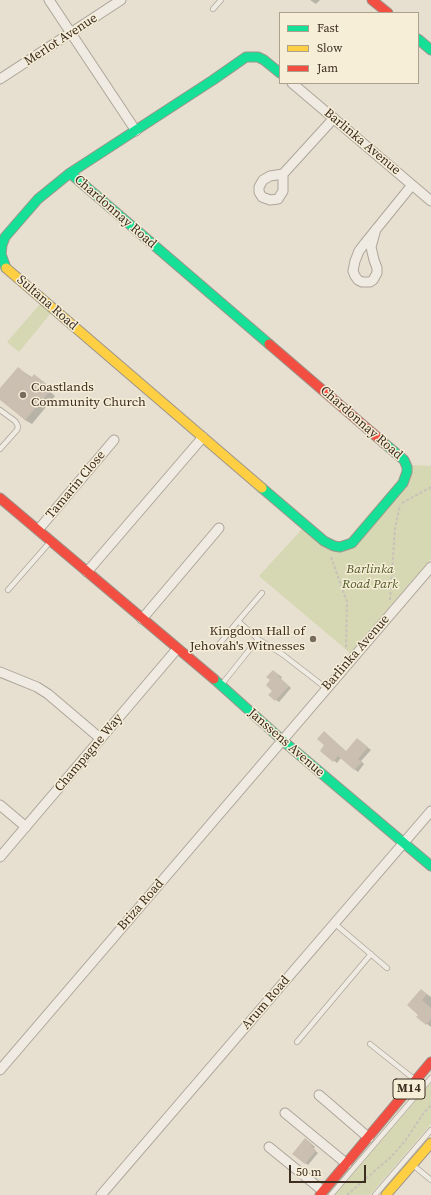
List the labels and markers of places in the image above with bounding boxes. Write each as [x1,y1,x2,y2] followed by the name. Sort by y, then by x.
[31,380,146,411] place label: Coastlands Community Church
[18,390,28,400] marker: Coastlands Community Church
[190,624,305,655] place label: Kingdom Hall of Jehovah's Witnesses
[308,634,318,644] marker: Kingdom Hall of Jehovah's Witnesses

